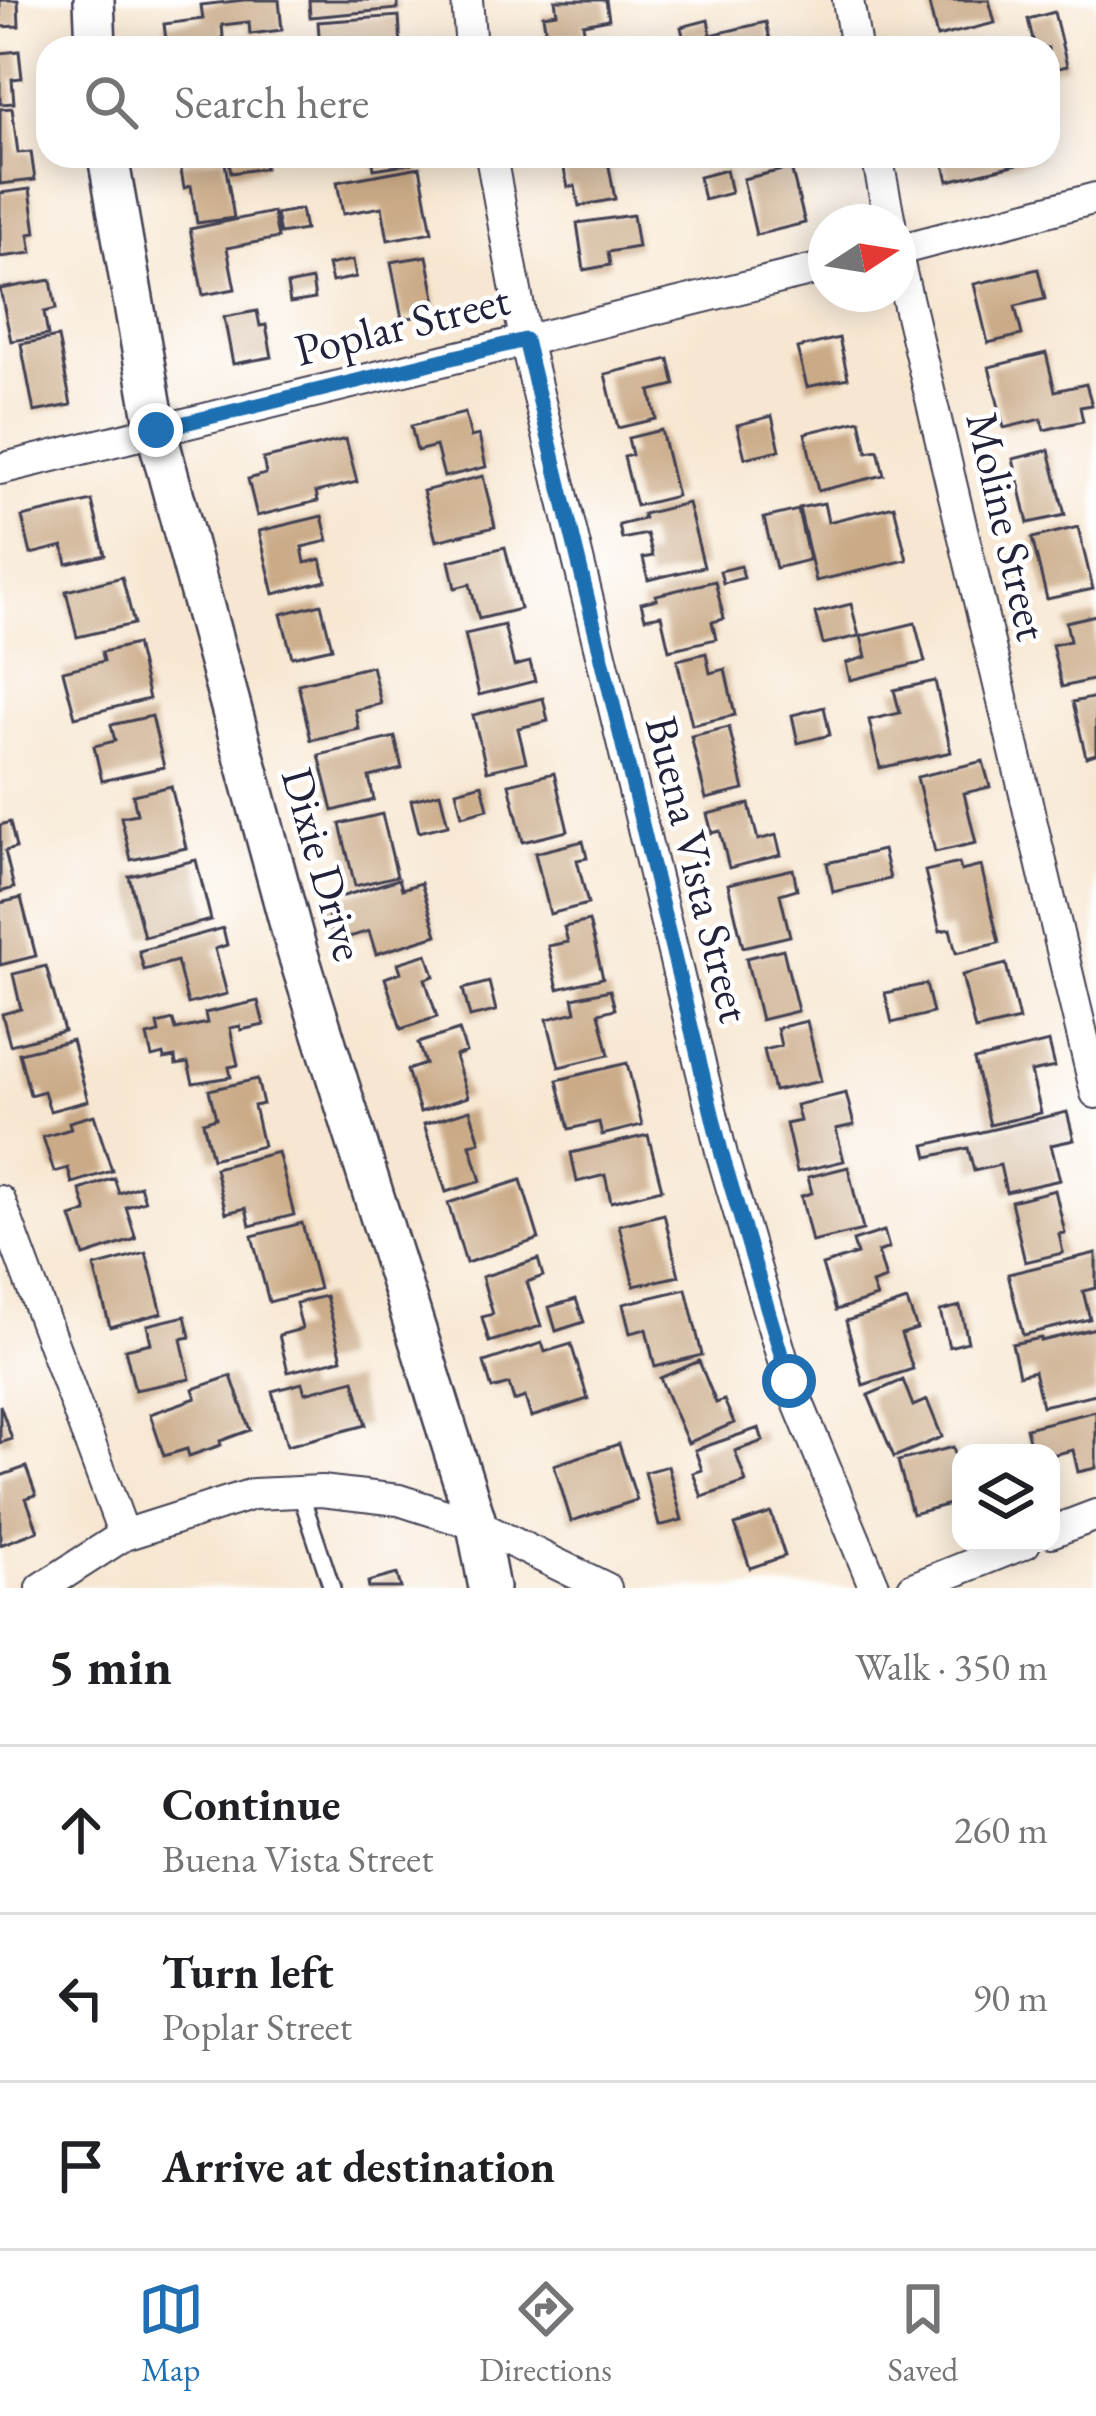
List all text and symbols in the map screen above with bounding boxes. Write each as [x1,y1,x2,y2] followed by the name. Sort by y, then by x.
[36,36,1060,168] search box
[78,69,144,135] icon: search
[174,73,369,131] text: Search here
[808,204,916,312] north arrow
[289,269,515,379] street label: Poplar Street
[129,403,183,457] route end
[954,406,1062,646] street label: Moline Street
[633,710,765,1028] street label: Buena Vista Street
[269,761,379,967] street label: Dixie Drive
[762,1354,816,1408] route start
[952,1444,1060,1552] map controls
[952,1444,1060,1552] button: layers
[48,1633,172,1699] text: 5 min
[855,1641,1048,1692] text: Walk · 350 m
[162,1775,340,1833] text: Continue
[48,1797,114,1863] icon: ahead
[954,1804,1048,1855] text: 260 m
[162,1833,433,1884] text: Buena Vista Street
[162,1943,334,2001] text: Turn left
[48,1965,114,2031] icon: left
[972,1972,1048,2023] text: 90 m
[162,2001,352,2052] text: Poplar Street
[48,2133,114,2199] icon: arrive
[162,2137,555,2195] text: Arrive at destination
[138,2276,204,2391] tab: Map
[479,2276,612,2391] tab: Directions
[888,2276,958,2391] tab: Saved

